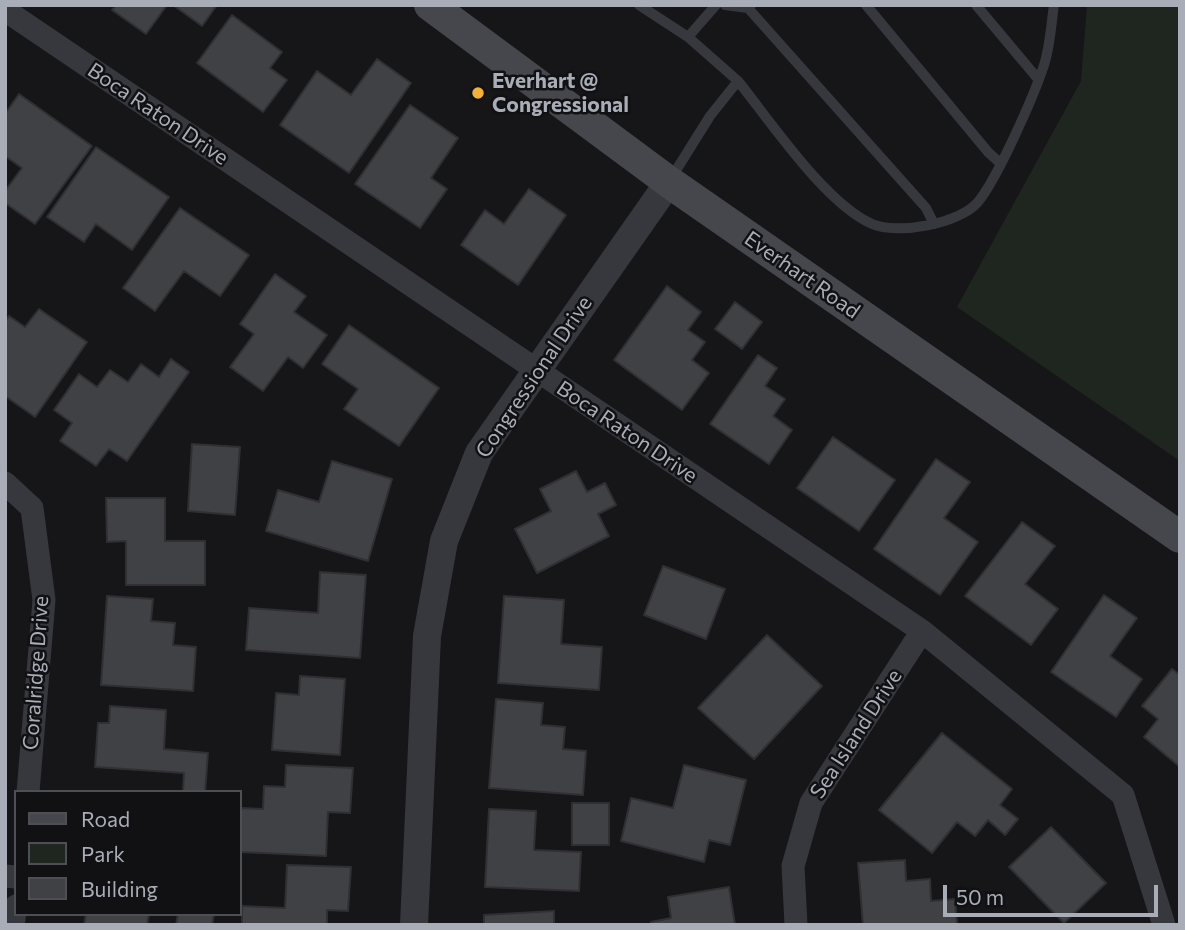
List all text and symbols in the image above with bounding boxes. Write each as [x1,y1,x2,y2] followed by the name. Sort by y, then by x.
[83,58,233,170] street label: Boca Raton Drive
[492,68,629,118] place label: Everhart @ Congressional
[470,85,486,101] marker: Everhart @ Congressional
[739,226,865,324] street label: Everhart Road
[471,291,597,463] street label: Congressional Drive
[552,376,702,488] street label: Boca Raton Drive
[18,595,54,751] street label: Coralridge Drive
[805,665,907,803] street label: Sea Island Drive
[14,790,242,916] legend
[81,806,130,831] text: Road
[81,841,125,866] text: Park
[947,870,1162,914] scale bar
[81,876,158,901] text: Building
[956,884,1004,909] text: 50 m

